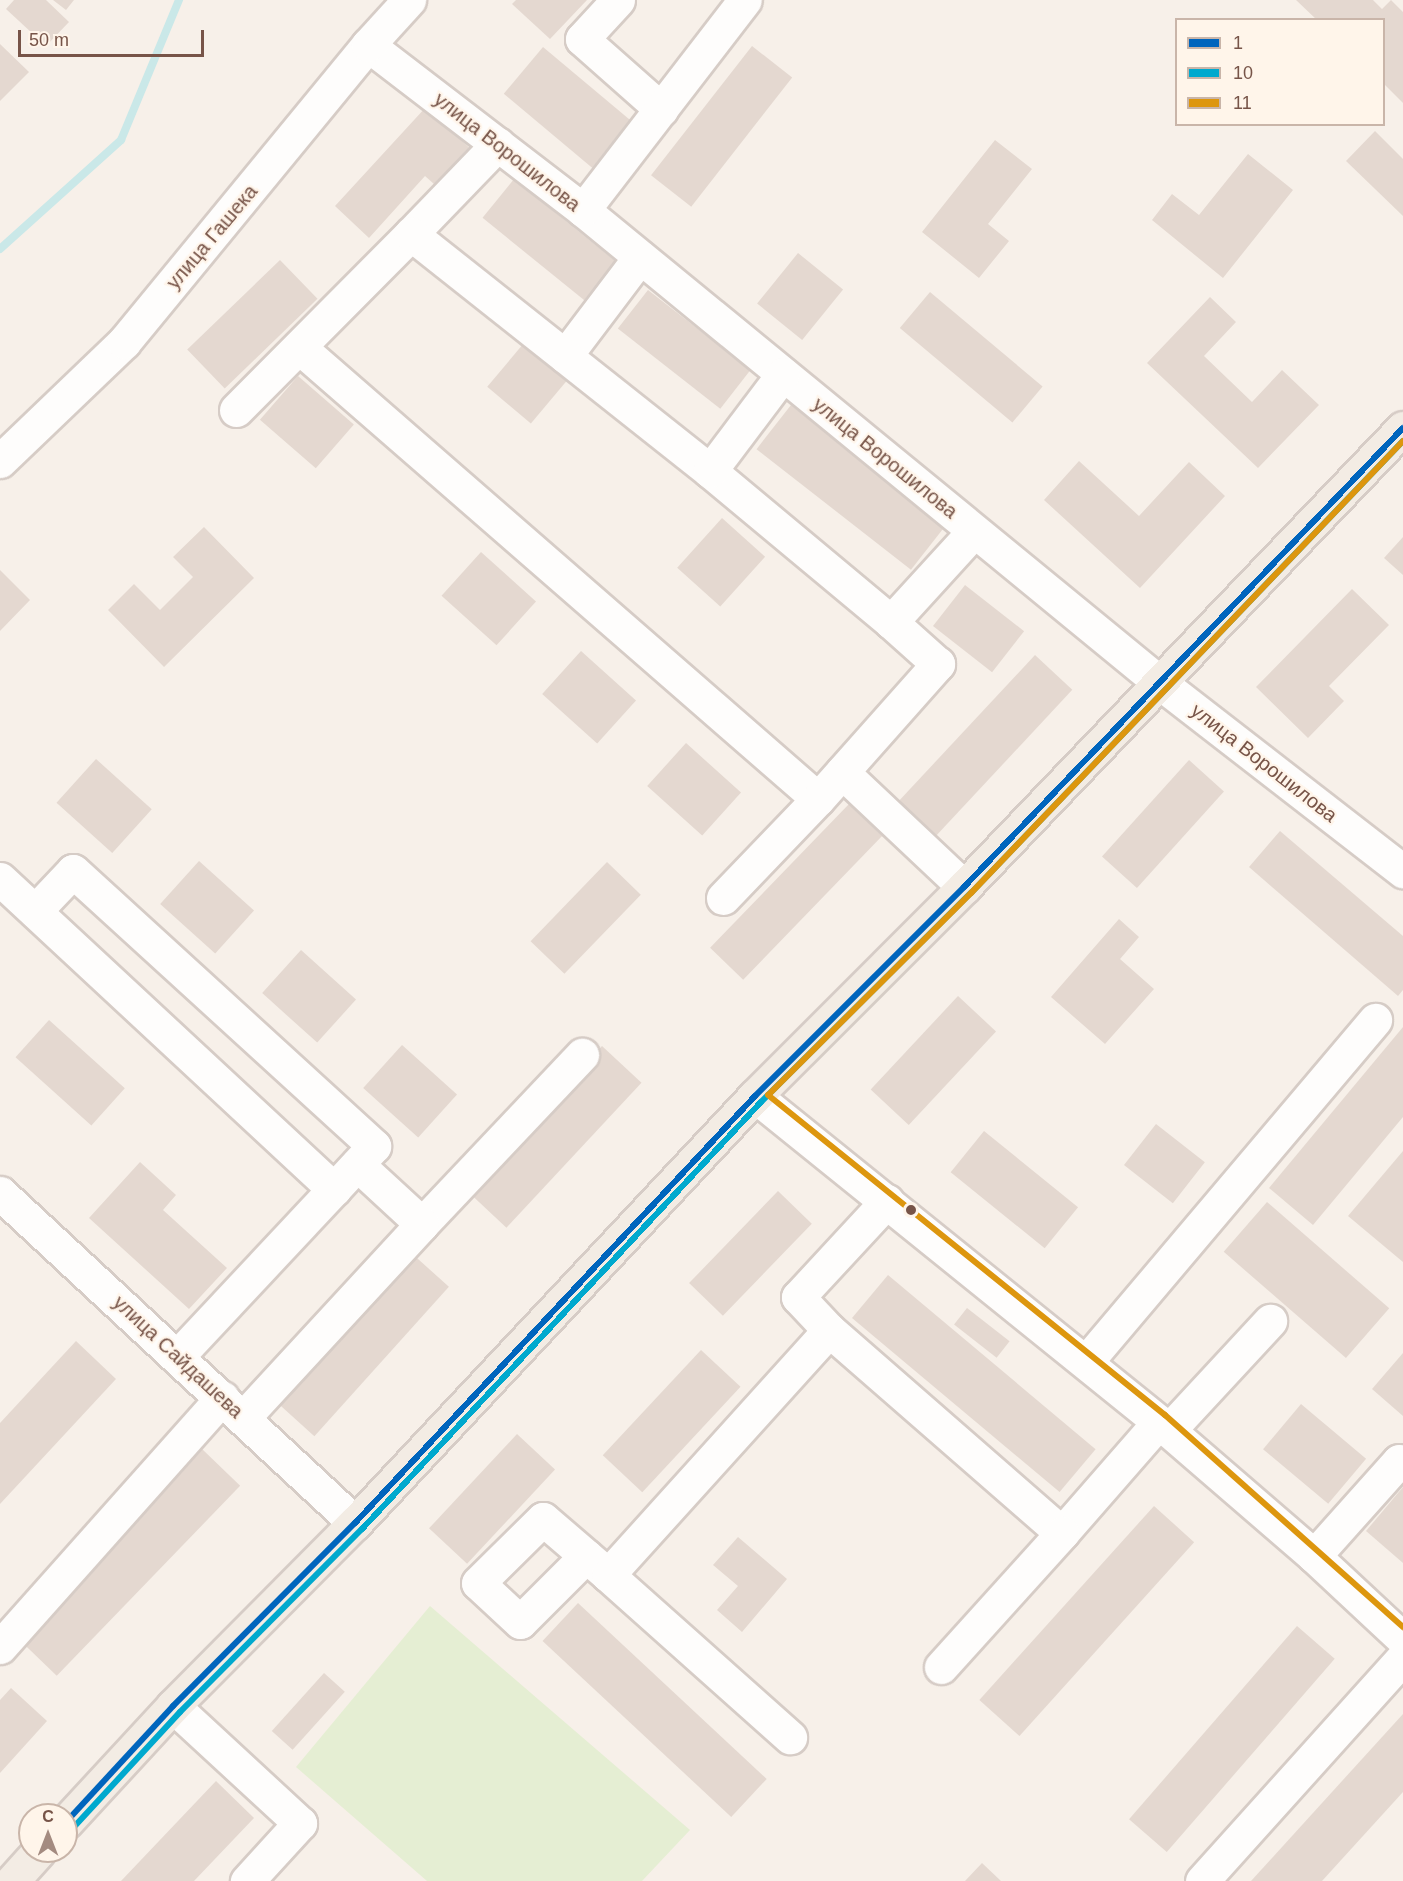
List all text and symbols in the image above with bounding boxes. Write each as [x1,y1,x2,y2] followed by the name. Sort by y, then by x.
[21,18,207,56] scale bar
[1175,18,1385,126] legend
[29,30,69,50] text: 50 m
[1233,33,1243,53] text: 1
[1233,63,1253,83] text: 10
[429,87,585,217] street label: улица Ворошилова
[1233,93,1252,113] text: 11
[161,180,263,294] street label: улица Гашека
[808,392,962,524] street label: улица Ворошилова
[1186,698,1342,828] street label: улица Ворошилова
[905,1204,917,1216] unlabelled marker
[108,1291,248,1423] street label: улица Сайдашева
[18,1803,78,1863] north arrow
[42,1808,54,1825] text: С

